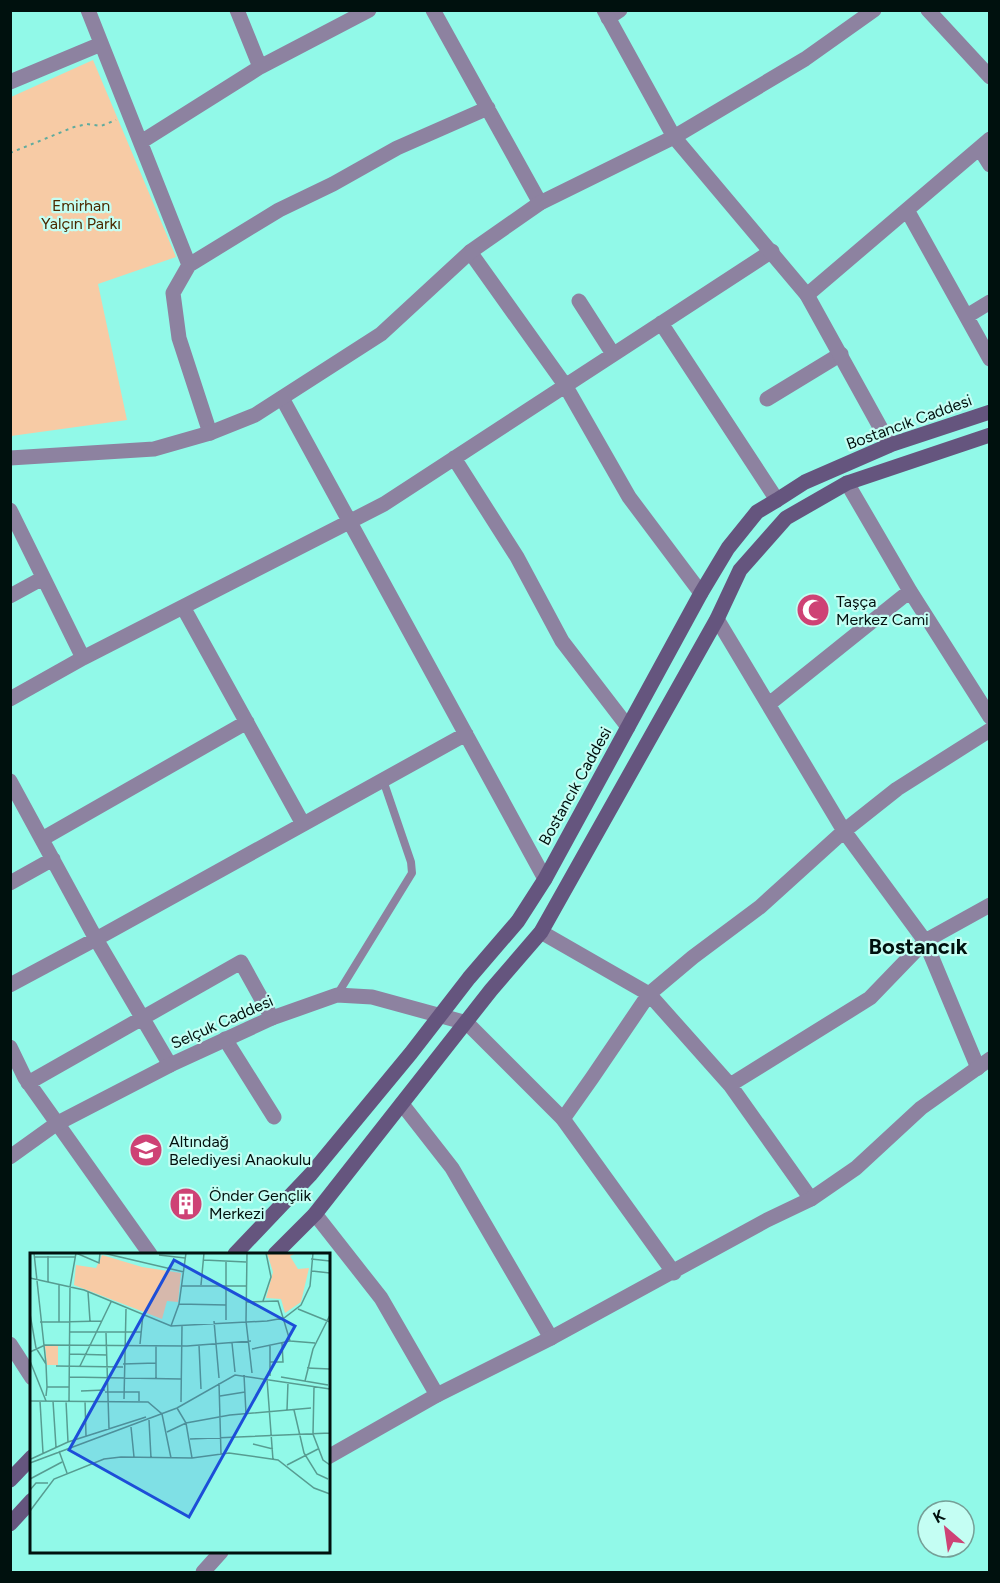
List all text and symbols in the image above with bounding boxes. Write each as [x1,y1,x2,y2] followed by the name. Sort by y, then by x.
[41,196,121,233] park label: Emirhan Yalçın Parkı
[844,390,974,454] street label: Bostancık Caddesi
[795,592,831,628] mosque icon: Taşça Merkez Cami
[836,592,929,629] place label: Taşça Merkez Cami
[535,724,615,848] street label: Bostancık Caddesi
[869,933,968,960] district label: Bostancık
[168,991,276,1053] street label: Selçuk Caddesi
[128,1132,164,1168] school or university icon: Altındağ Belediyesi Anaokulu
[169,1132,311,1169] place label: Altındağ Belediyesi Anaokulu
[168,1186,204,1222] building icon: Önder Gençlik Merkezi
[209,1186,312,1223] place label: Önder Gençlik Merkezi
[30,1253,330,1553] inset map
[916,1499,976,1559] north arrow
[930,1505,949,1527] text: K

